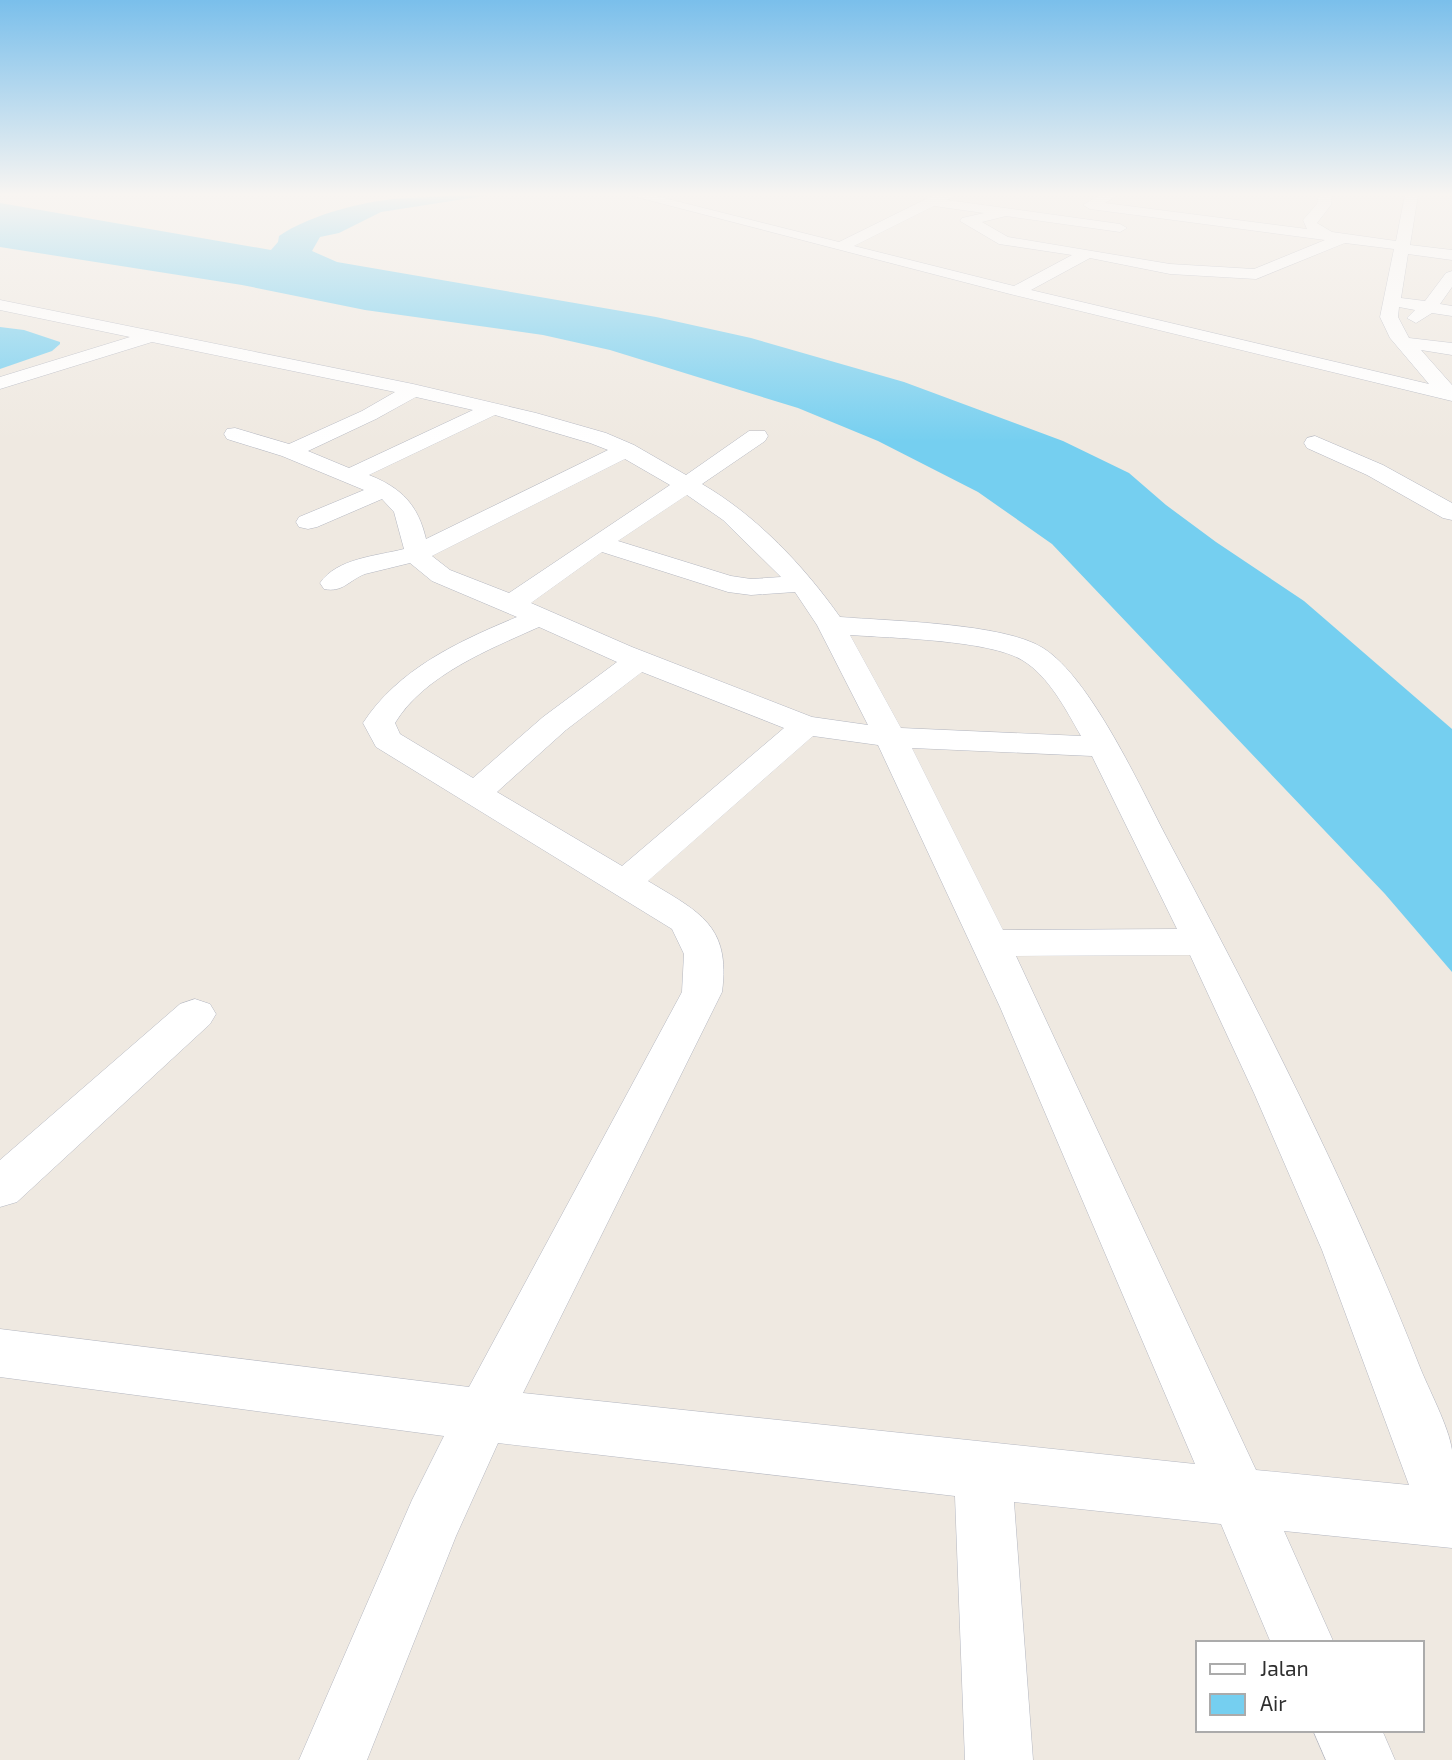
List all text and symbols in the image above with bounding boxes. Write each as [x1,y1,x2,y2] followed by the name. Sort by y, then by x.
[1196,1641,1424,1732] legend
[1260,1655,1309,1680] text: Jalan
[1260,1690,1287,1715] text: Air

